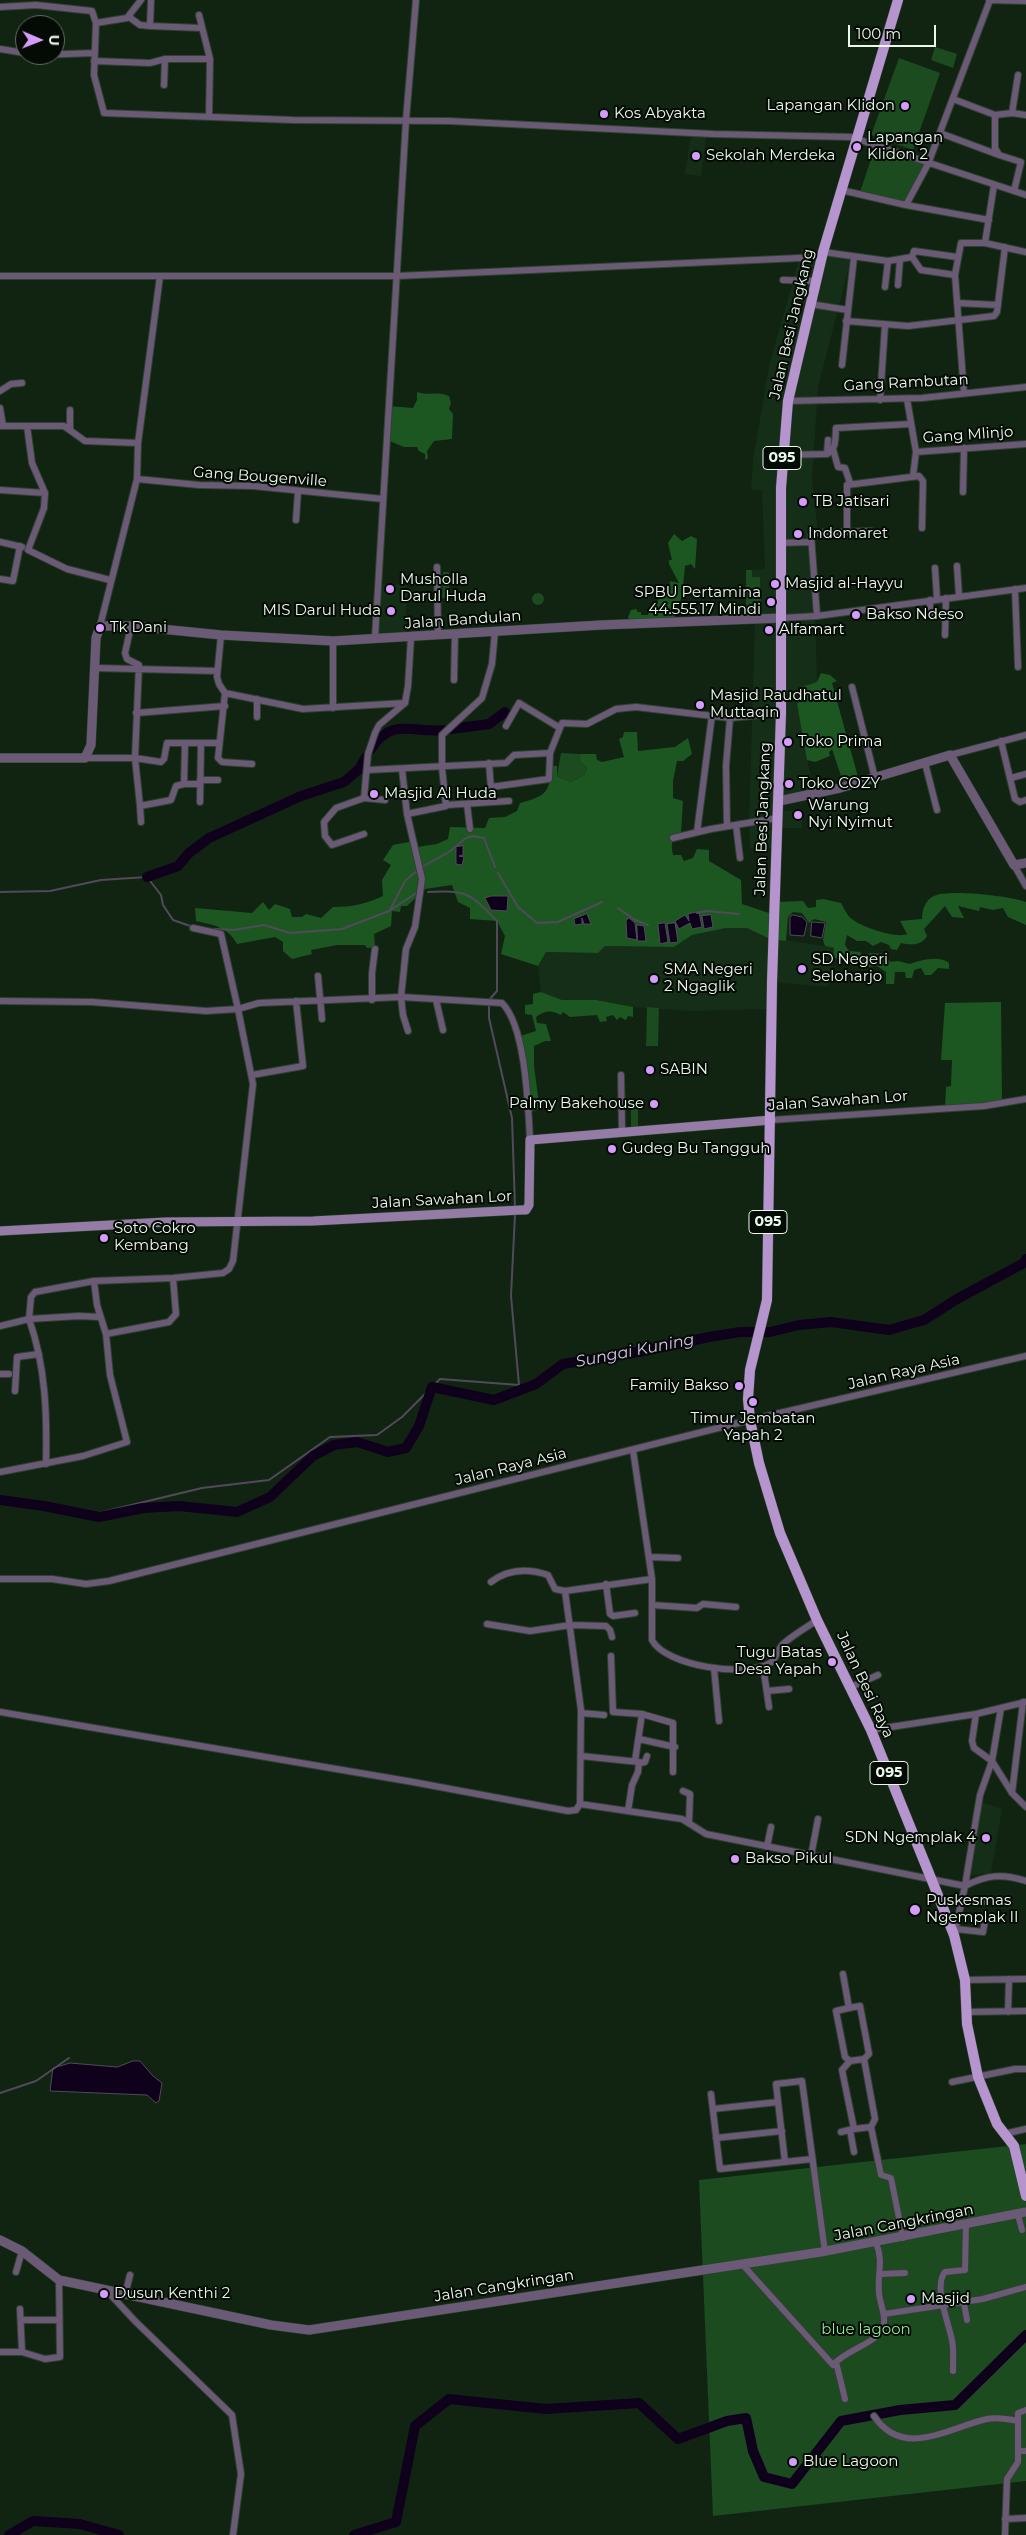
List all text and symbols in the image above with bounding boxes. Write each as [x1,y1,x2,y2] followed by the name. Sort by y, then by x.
[15,15,65,65] north arrow
[851,15,938,47] scale bar
[856,24,901,43] text: 100 m
[45,35,63,46] text: U
[767,97,895,115] place label: Lapangan Klidon
[899,100,911,112] marker: Lapangan Klidon
[614,105,706,123] place label: Kos Abyakta
[598,108,610,120] marker: Kos Abyakta
[867,129,943,164] place label: Lapangan Klidon 2
[851,141,863,153] marker: Lapangan Klidon 2
[706,147,835,165] place label: Sekolah Merdeka
[690,150,702,162] marker: Sekolah Merdeka
[766,247,818,401] street label: Jalan Besi Jangkang
[843,371,969,395] street label: Gang Rambutan
[922,423,1014,447] street label: Gang Mlinjo
[763,446,801,469] road number: 095
[192,463,328,491] street label: Gang Bougenville
[813,493,889,511] place label: TB Jatisari
[797,496,809,508] marker: TB Jatisari
[808,525,888,543] place label: Indomaret
[792,528,804,540] marker: Indomaret
[400,571,487,606] place label: Musholla Darul Huda
[785,575,903,593] place label: Masjid al-Hayyu
[769,578,781,590] marker: Masjid al-Hayyu
[384,583,396,595] marker: Musholla Darul Huda
[635,584,761,619] place label: SPBU Pertamina 44.555.17 Mindi
[765,596,777,608] marker: SPBU Pertamina 44.555.17 Mindi
[262,602,381,620] place label: MIS Darul Huda
[385,605,397,617] marker: MIS Darul Huda
[866,606,964,624] place label: Bakso Ndeso
[404,607,522,633] street label: Jalan Bandulan
[850,609,862,621] marker: Bakso Ndeso
[110,619,167,637] place label: Tk Dani
[779,621,845,639] place label: Alfamart
[94,622,106,634] marker: Tk Dani
[763,624,775,636] marker: Alfamart
[710,687,842,722] place label: Masjid Raudhatul Muttaqin
[694,699,706,711] marker: Masjid Raudhatul Muttaqin
[798,733,882,751] place label: Toko Prima
[782,736,794,748] marker: Toko Prima
[751,742,775,896] street label: Jalan Besi Jangkang
[799,775,880,793] place label: Toko COZY
[783,778,795,790] marker: Toko COZY
[384,785,497,803] place label: Masjid Al Huda
[368,788,380,800] marker: Masjid Al Huda
[808,797,893,832] place label: Warung Nyi Nyimut
[792,809,804,821] marker: Warung Nyi Nyimut
[812,951,888,986] place label: SD Negeri Seloharjo
[664,961,753,996] place label: SMA Negeri 2 Ngaglik
[796,963,808,975] marker: SD Negeri Seloharjo
[648,973,660,985] marker: SMA Negeri 2 Ngaglik
[660,1061,708,1079] place label: SABIN
[644,1064,656,1076] marker: SABIN
[767,1087,909,1115] street label: Jalan Sawahan Lor
[509,1095,644,1113] place label: Palmy Bakehouse
[648,1098,660,1110] marker: Palmy Bakehouse
[622,1140,770,1158] place label: Gudeg Bu Tangguh
[606,1143,618,1155] marker: Gudeg Bu Tangguh
[372,1187,512,1213] street label: Jalan Sawahan Lor
[749,1210,787,1234] road number: 095
[114,1220,196,1255] place label: Soto Cokro Kembang
[98,1232,110,1244] marker: Soto Cokro Kembang
[574,1330,696,1372] water label: Sungai Kuning
[846,1350,962,1394] street label: Jalan Raya Asia
[629,1377,729,1395] place label: Family Bakso
[733,1380,745,1392] marker: Family Bakso
[747,1396,759,1408] marker: Timur Jembatan Yapah 2
[691,1410,815,1445] place label: Timur Jembatan Yapah 2
[453,1444,569,1490] street label: Jalan Raya Asia
[833,1629,897,1741] street label: Jalan Besi Raya
[734,1644,822,1679] place label: Tugu Batas Desa Yapah
[826,1656,838,1668] marker: Tugu Batas Desa Yapah
[870,1762,908,1785] road number: 095
[845,1829,976,1847] place label: SDN Ngemplak 4
[980,1832,992,1844] marker: SDN Ngemplak 4
[745,1850,832,1868] place label: Bakso Pikul
[729,1853,741,1865] marker: Bakso Pikul
[926,1892,1018,1927] place label: Puskesmas Ngemplak II
[908,1903,922,1917] marker: Puskesmas Ngemplak II
[833,2201,975,2245] street label: Jalan Cangkringan
[433,2266,575,2306] street label: Jalan Cangkringan
[114,2285,230,2303] place label: Dusun Kenthi 2
[98,2288,110,2300] marker: Dusun Kenthi 2
[921,2290,970,2308] place label: Masjid
[905,2293,917,2305] marker: Masjid
[821,2321,911,2339] park label: blue lagoon
[803,2453,898,2471] place label: Blue Lagoon
[787,2456,799,2468] marker: Blue Lagoon

